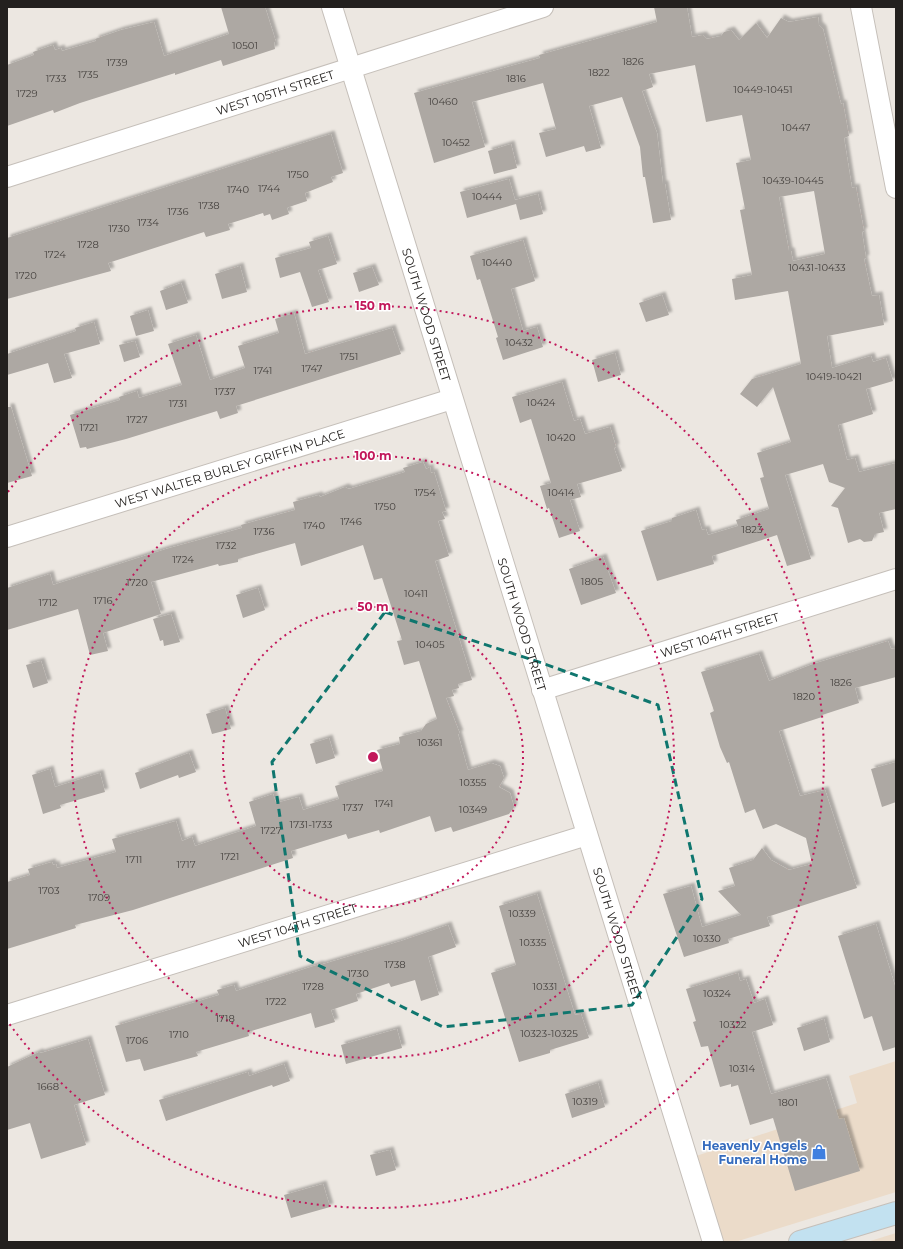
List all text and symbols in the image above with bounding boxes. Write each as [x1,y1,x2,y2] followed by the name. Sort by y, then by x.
[232,39,258,52] house number: 10501
[622,55,644,68] house number: 1826
[106,56,128,69] house number: 1739
[214,66,336,118] street label: WEST 105TH STREET
[588,66,610,79] house number: 1822
[78,68,99,81] house number: 1735
[46,72,67,85] house number: 1733
[506,72,526,85] house number: 1816
[733,83,793,96] house number: 10449-10451
[16,87,38,100] house number: 1729
[428,95,458,108] house number: 10460
[782,121,811,134] house number: 10447
[442,136,470,149] house number: 10452
[287,168,309,181] house number: 1750
[762,174,824,187] house number: 10439-10445
[258,182,280,195] house number: 1744
[227,183,249,196] house number: 1740
[472,190,502,203] house number: 10444
[198,199,220,212] house number: 1738
[167,205,189,218] house number: 1736
[137,216,159,229] house number: 1734
[108,222,130,235] house number: 1730
[77,238,99,251] house number: 1728
[399,246,455,383] street label: SOUTH WOOD STREET
[44,248,66,261] house number: 1724
[482,256,512,269] house number: 10440
[788,261,846,274] house number: 10431-10433
[15,269,37,282] house number: 1720
[355,298,391,313] text: 150 m
[505,336,533,349] house number: 10432
[340,350,358,363] house number: 1751
[302,362,323,375] house number: 1747
[254,364,272,377] house number: 1741
[806,370,862,383] house number: 10419-10421
[215,385,236,398] house number: 1737
[527,396,556,409] house number: 10424
[169,397,187,410] house number: 1731
[126,413,148,426] house number: 1727
[80,421,98,434] house number: 1721
[113,425,346,511] street label: WEST WALTER BURLEY GRIFFIN PLACE
[546,431,576,444] house number: 10420
[355,448,391,463] text: 100 m
[414,486,436,499] house number: 1754
[548,486,575,499] house number: 10414
[374,500,396,513] house number: 1750
[340,515,362,528] house number: 1746
[303,519,325,532] house number: 1740
[741,523,763,536] house number: 1823
[253,525,275,538] house number: 1736
[216,539,237,552] house number: 1732
[172,553,194,566] house number: 1724
[495,556,550,693] street label: SOUTH WOOD STREET
[581,575,603,588] house number: 1805
[126,576,148,589] house number: 1720
[404,587,428,600] house number: 10411
[93,594,113,607] house number: 1716
[39,596,58,609] house number: 1712
[357,599,389,614] text: 50 m
[658,609,781,660] street label: WEST 104TH STREET
[415,638,445,651] house number: 10405
[830,676,852,689] house number: 1826
[793,690,816,703] house number: 1820
[417,736,443,749] house number: 10361
[366,750,380,764] centre of rings
[460,776,487,789] house number: 10355
[375,797,393,810] house number: 1741
[343,801,364,814] house number: 1737
[459,803,487,816] house number: 10349
[290,818,333,831] house number: 1731-1733
[260,824,282,837] house number: 1727
[221,850,239,863] house number: 1721
[126,853,142,866] house number: 1711
[176,858,196,871] house number: 1717
[590,865,646,1003] street label: SOUTH WOOD STREET
[38,884,60,897] house number: 1703
[88,891,110,904] house number: 1709
[236,899,359,950] street label: WEST 104TH STREET
[508,907,536,920] house number: 10339
[693,932,721,945] house number: 10330
[520,936,547,949] house number: 10335
[384,958,406,971] house number: 1738
[347,967,369,980] house number: 1730
[302,980,324,993] house number: 1728
[533,980,557,993] house number: 10331
[703,987,731,1000] house number: 10324
[266,995,287,1008] house number: 1722
[215,1012,235,1025] house number: 1718
[719,1018,747,1031] house number: 10322
[520,1027,578,1040] house number: 10323-10325
[169,1028,189,1041] house number: 1710
[126,1034,148,1047] house number: 1706
[729,1062,755,1075] house number: 10314
[37,1080,59,1093] house number: 1668
[572,1095,598,1108] house number: 10319
[778,1096,798,1109] house number: 1801
[702,1138,808,1167] place label: Heavenly Angels Funeral Home
[810,1143,828,1161] shop icon: Heavenly Angels Funeral Home

